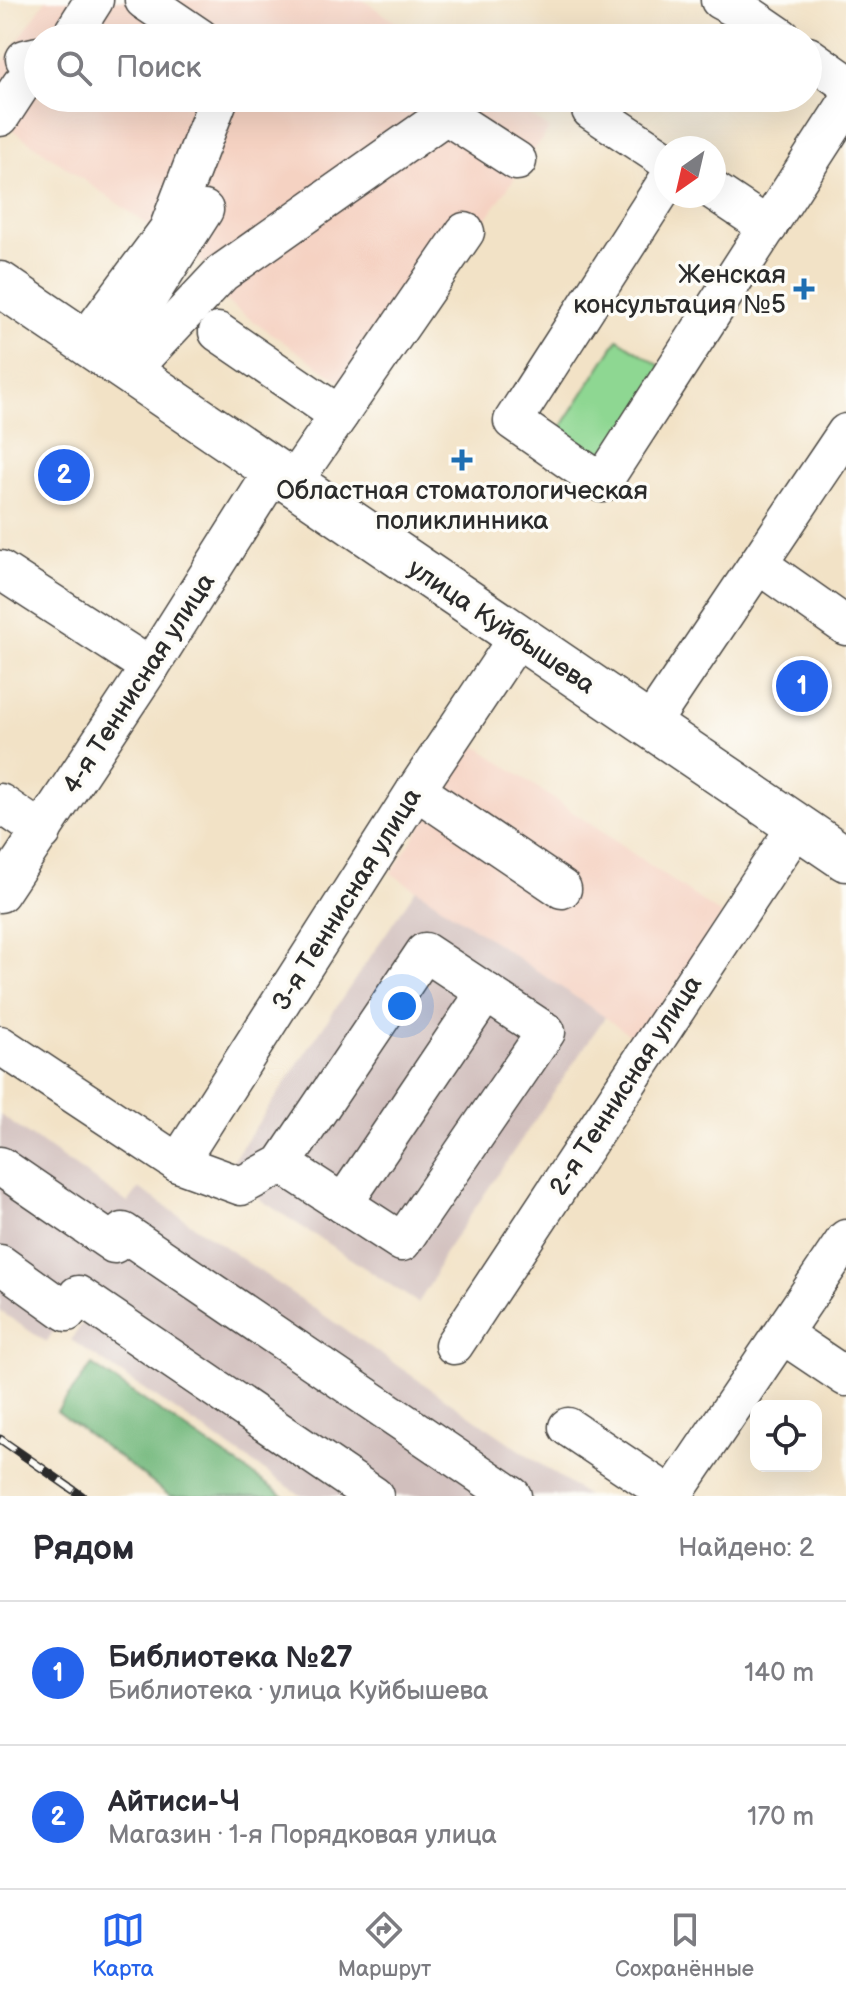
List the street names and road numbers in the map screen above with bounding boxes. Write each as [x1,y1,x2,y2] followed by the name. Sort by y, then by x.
[402,553,601,701] street label: улица Куйбышева
[56,568,222,800] street label: 4-я Теннисная улица
[266,783,428,1017] street label: 3-я Теннисная улица
[544,970,709,1202] street label: 2-я Теннисная улица

